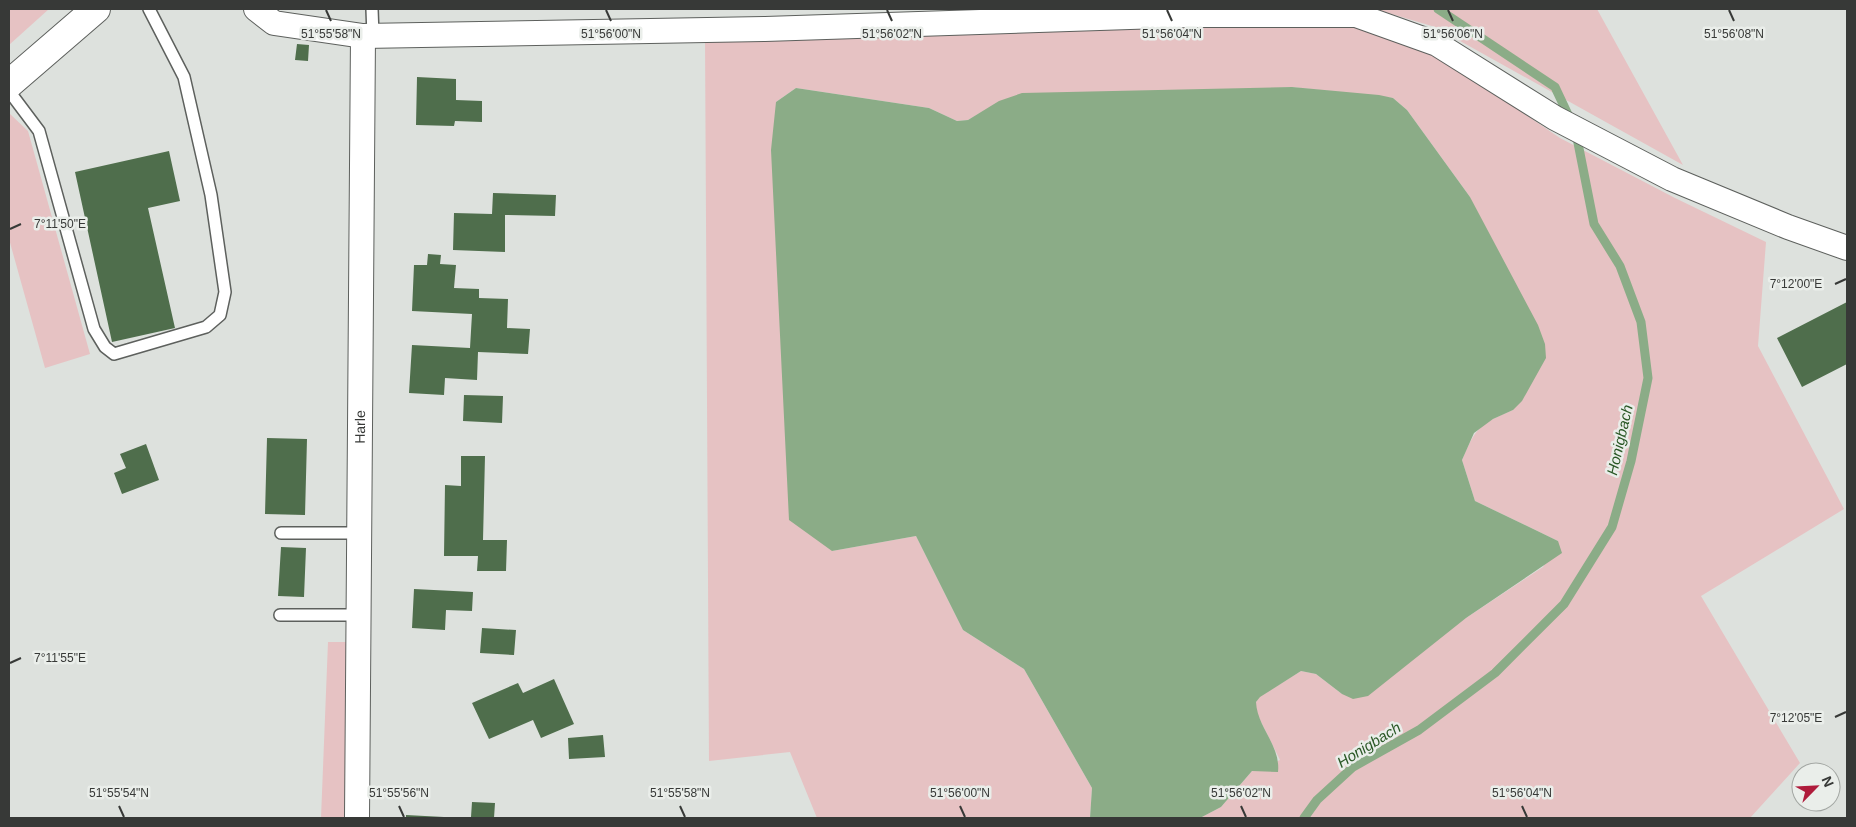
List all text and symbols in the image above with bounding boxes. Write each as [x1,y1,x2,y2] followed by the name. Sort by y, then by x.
[301,27,361,41] text: 51°55'58"N
[581,27,641,41] text: 51°56'00"N
[862,27,922,41] text: 51°56'02"N
[1142,27,1202,41] text: 51°56'04"N
[1423,27,1483,41] text: 51°56'06"N
[1704,27,1764,41] text: 51°56'08"N
[34,217,86,231] text: 7°11'50"E
[1770,277,1822,291] text: 7°12'00"E
[1603,403,1636,477] water label: Honigbach
[352,410,368,444] street label: Harle
[34,651,86,665] text: 7°11'55"E
[1770,711,1822,725] text: 7°12'05"E
[1334,718,1404,771] water label: Honigbach
[1791,762,1841,812] north arrow
[1819,774,1837,790] text: N
[89,786,149,800] text: 51°55'54"N
[369,786,429,800] text: 51°55'56"N
[650,786,710,800] text: 51°55'58"N
[930,786,990,800] text: 51°56'00"N
[1211,786,1271,800] text: 51°56'02"N
[1492,786,1552,800] text: 51°56'04"N

